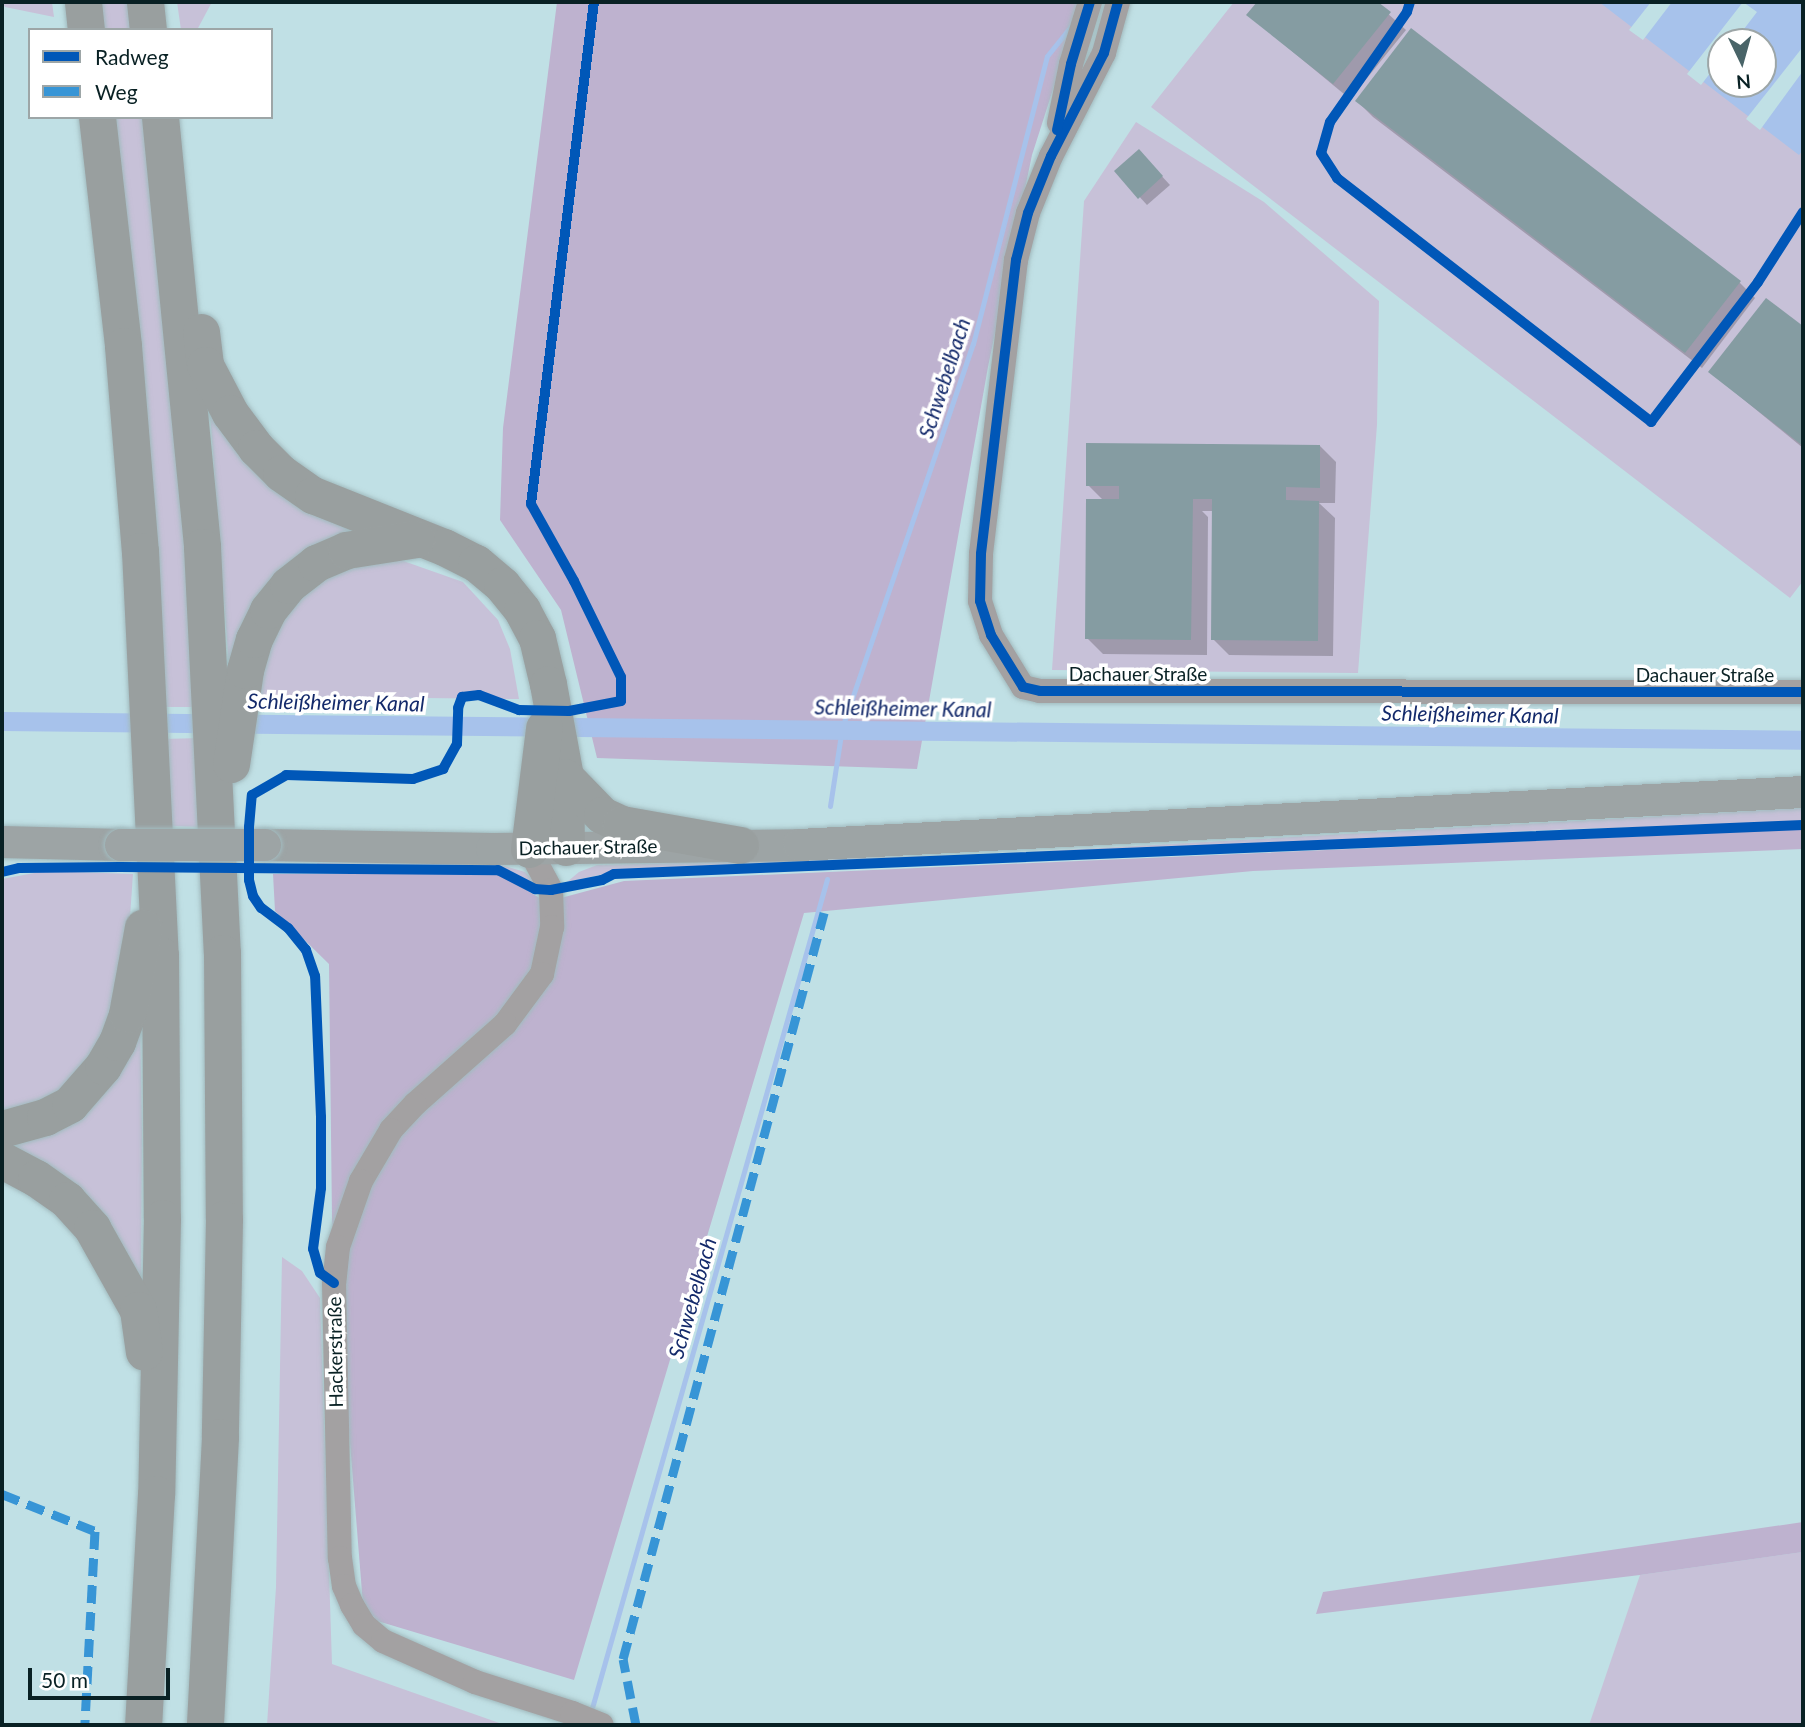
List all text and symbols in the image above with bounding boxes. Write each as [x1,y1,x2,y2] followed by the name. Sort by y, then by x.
[28,28,273,119] legend
[1707,28,1777,98] north arrow
[95,44,169,69] text: Radweg
[1735,70,1752,95] text: N
[95,79,138,104] text: Weg
[913,315,975,441] water label: Schwebelbach
[1068,663,1208,685] street label: Dachauer Straße
[1635,664,1775,686] street label: Dachauer Straße
[247,688,425,716] water label: Schleißheimer Kanal
[814,694,992,722] water label: Schleißheimer Kanal
[1381,700,1559,728] water label: Schleißheimer Kanal
[518,834,658,860] street label: Dachauer Straße
[663,1235,721,1361] water label: Schwebelbach
[323,1296,347,1408] street label: Hackerstraße
[32,1654,173,1698] scale bar
[41,1667,88,1692] text: 50 m

